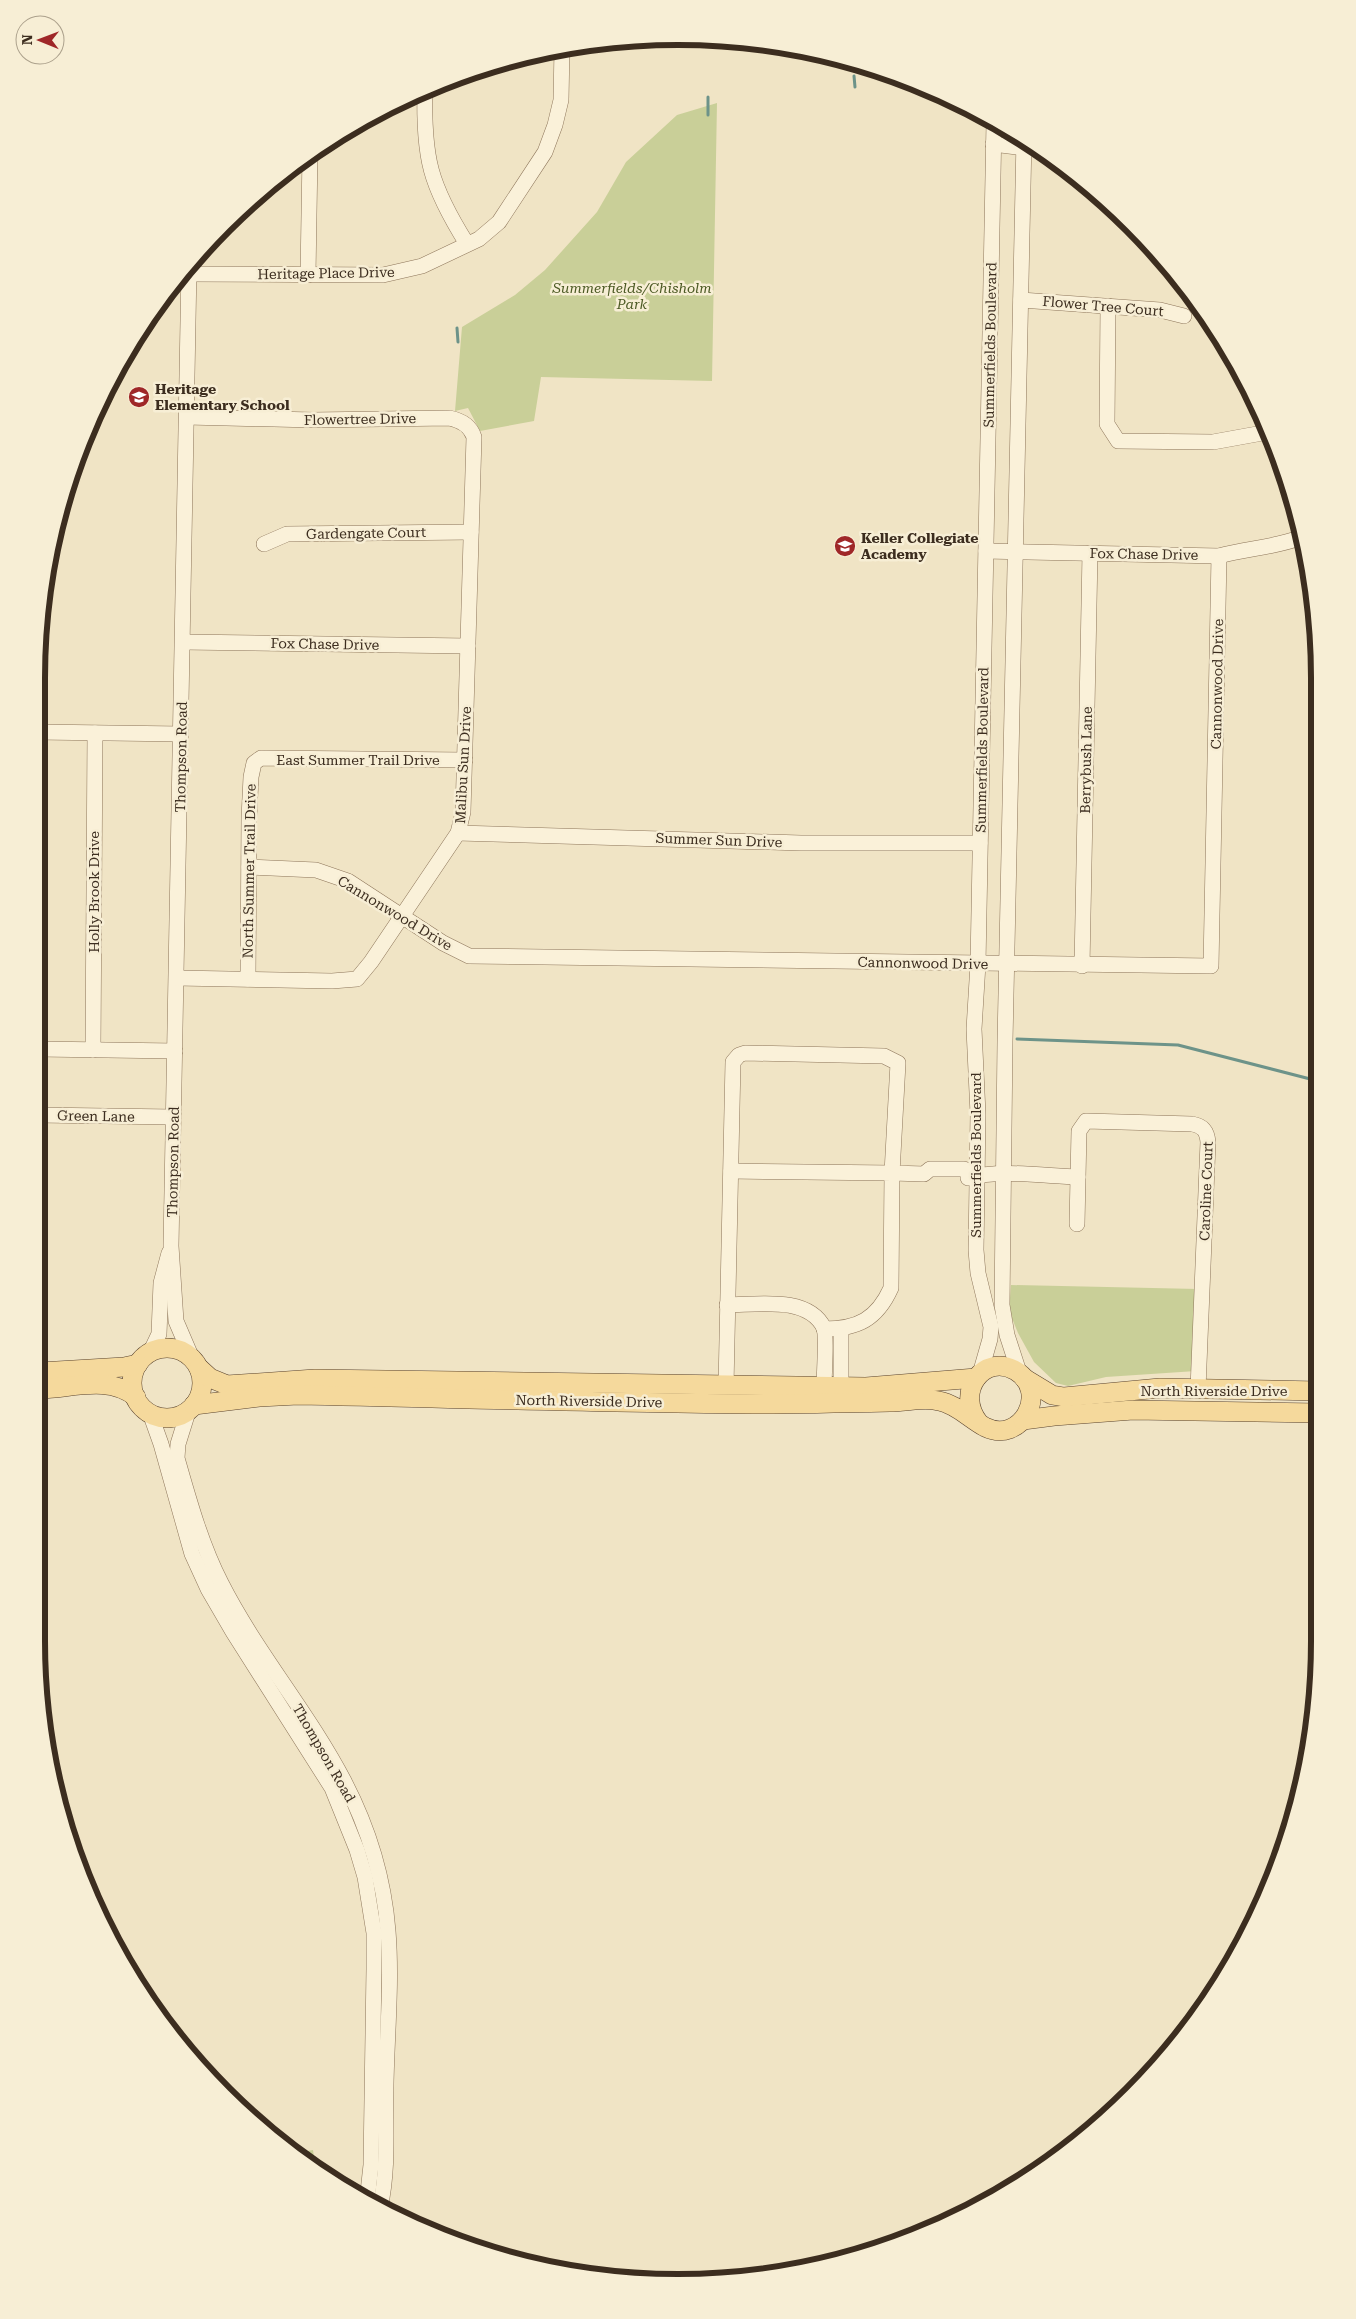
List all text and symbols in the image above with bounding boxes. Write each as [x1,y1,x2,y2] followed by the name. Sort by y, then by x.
[15,15,65,65] north arrow
[19,34,35,45] text: N
[981,262,999,428] street label: Summerfields Boulevard
[257,264,395,282] street label: Heritage Place Drive
[551,280,712,312] park label: Summerfields/Chisholm Park
[1042,293,1164,319] street label: Flower Tree Court
[155,381,290,413] place label: Heritage Elementary School
[127,385,151,409] school or university icon: Heritage Elementary School
[304,410,417,428] street label: Flowertree Drive
[306,524,426,542] street label: Gardengate Court
[861,530,979,562] place label: Keller Collegiate Academy
[833,534,857,558] school or university icon: Keller Collegiate Academy
[1089,545,1199,563] street label: Fox Chase Drive
[1208,618,1226,749] street label: Cannonwood Drive
[270,635,380,653] street label: Fox Chase Drive
[973,667,991,833] street label: Summerfields Boulevard
[172,701,190,813] street label: Thompson Road
[452,706,474,824] street label: Malibu Sun Drive
[1077,706,1095,814] street label: Berrybush Lane
[276,752,440,768] street label: East Summer Trail Drive
[239,783,259,958] street label: North Summer Trail Drive
[655,830,783,850] street label: Summer Sun Drive
[86,831,102,953] street label: Holly Brook Drive
[335,872,455,954] street label: Cannonwood Drive
[858,954,989,972] street label: Cannonwood Drive
[968,1072,984,1238] street label: Summerfields Boulevard
[164,1106,182,1218] street label: Thompson Road
[57,1107,135,1125] street label: Green Lane
[1196,1141,1216,1241] street label: Caroline Court
[1141,1383,1288,1399] street label: North Riverside Drive
[515,1392,663,1410] street label: North Riverside Drive
[289,1701,359,1805] street label: Thompson Road

